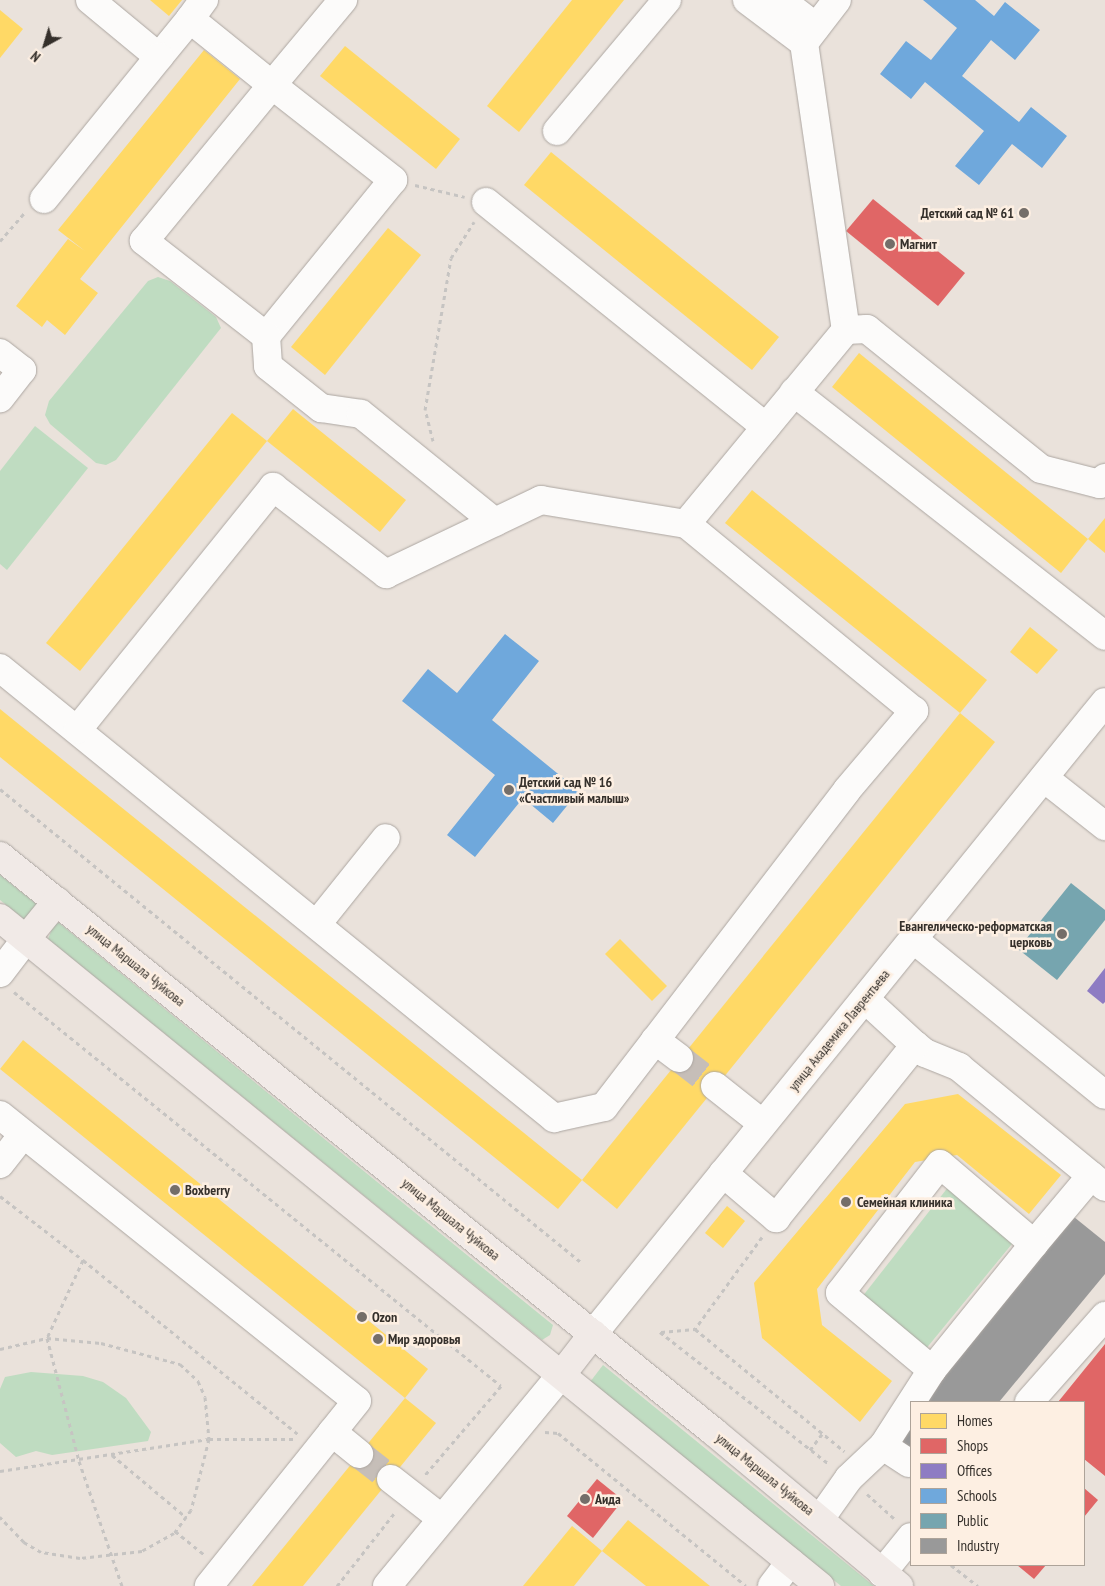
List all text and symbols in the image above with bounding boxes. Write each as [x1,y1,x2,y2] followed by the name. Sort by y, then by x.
[20,20,70,70] north arrow
[27,47,44,66] text: N
[921,205,1014,221] place label: Детский сад № 61
[1018,207,1030,219] marker: Детский сад № 61
[900,236,937,252] place label: Магнит
[884,238,896,250] marker: Магнит
[519,774,630,806] place label: Детский сад № 16 «Счастливый малыш»
[503,784,515,796] marker: Детский сад № 16 «Счастливый малыш»
[899,918,1052,950] place label: Евангелическо-реформатская церковь
[84,920,188,1010] street label: улица Маршала Чуйкова
[1056,928,1068,940] marker: Евангелическо-реформатская церковь
[785,966,893,1094] street label: улица Академика Лаврентьева
[399,1174,503,1264] street label: улица Маршала Чуйкова
[185,1182,230,1198] place label: Boxberry
[169,1184,181,1196] marker: Boxberry
[857,1194,952,1210] place label: Семейная клиника
[839,1195,853,1209] marker: Семейная клиника
[372,1309,397,1325] place label: Ozon
[356,1311,368,1323] marker: Ozon
[388,1331,460,1347] place label: Мир здоровья
[372,1333,384,1345] marker: Мир здоровья
[910,1401,1085,1566] legend
[957,1411,993,1430] text: Homes
[713,1429,817,1519] street label: улица Маршала Чуйкова
[957,1436,988,1455] text: Shops
[957,1461,992,1480] text: Offices
[957,1486,997,1505] text: Schools
[595,1491,621,1507] place label: Аида
[579,1493,591,1505] marker: Аида
[957,1511,988,1530] text: Public
[957,1536,999,1555] text: Industry

